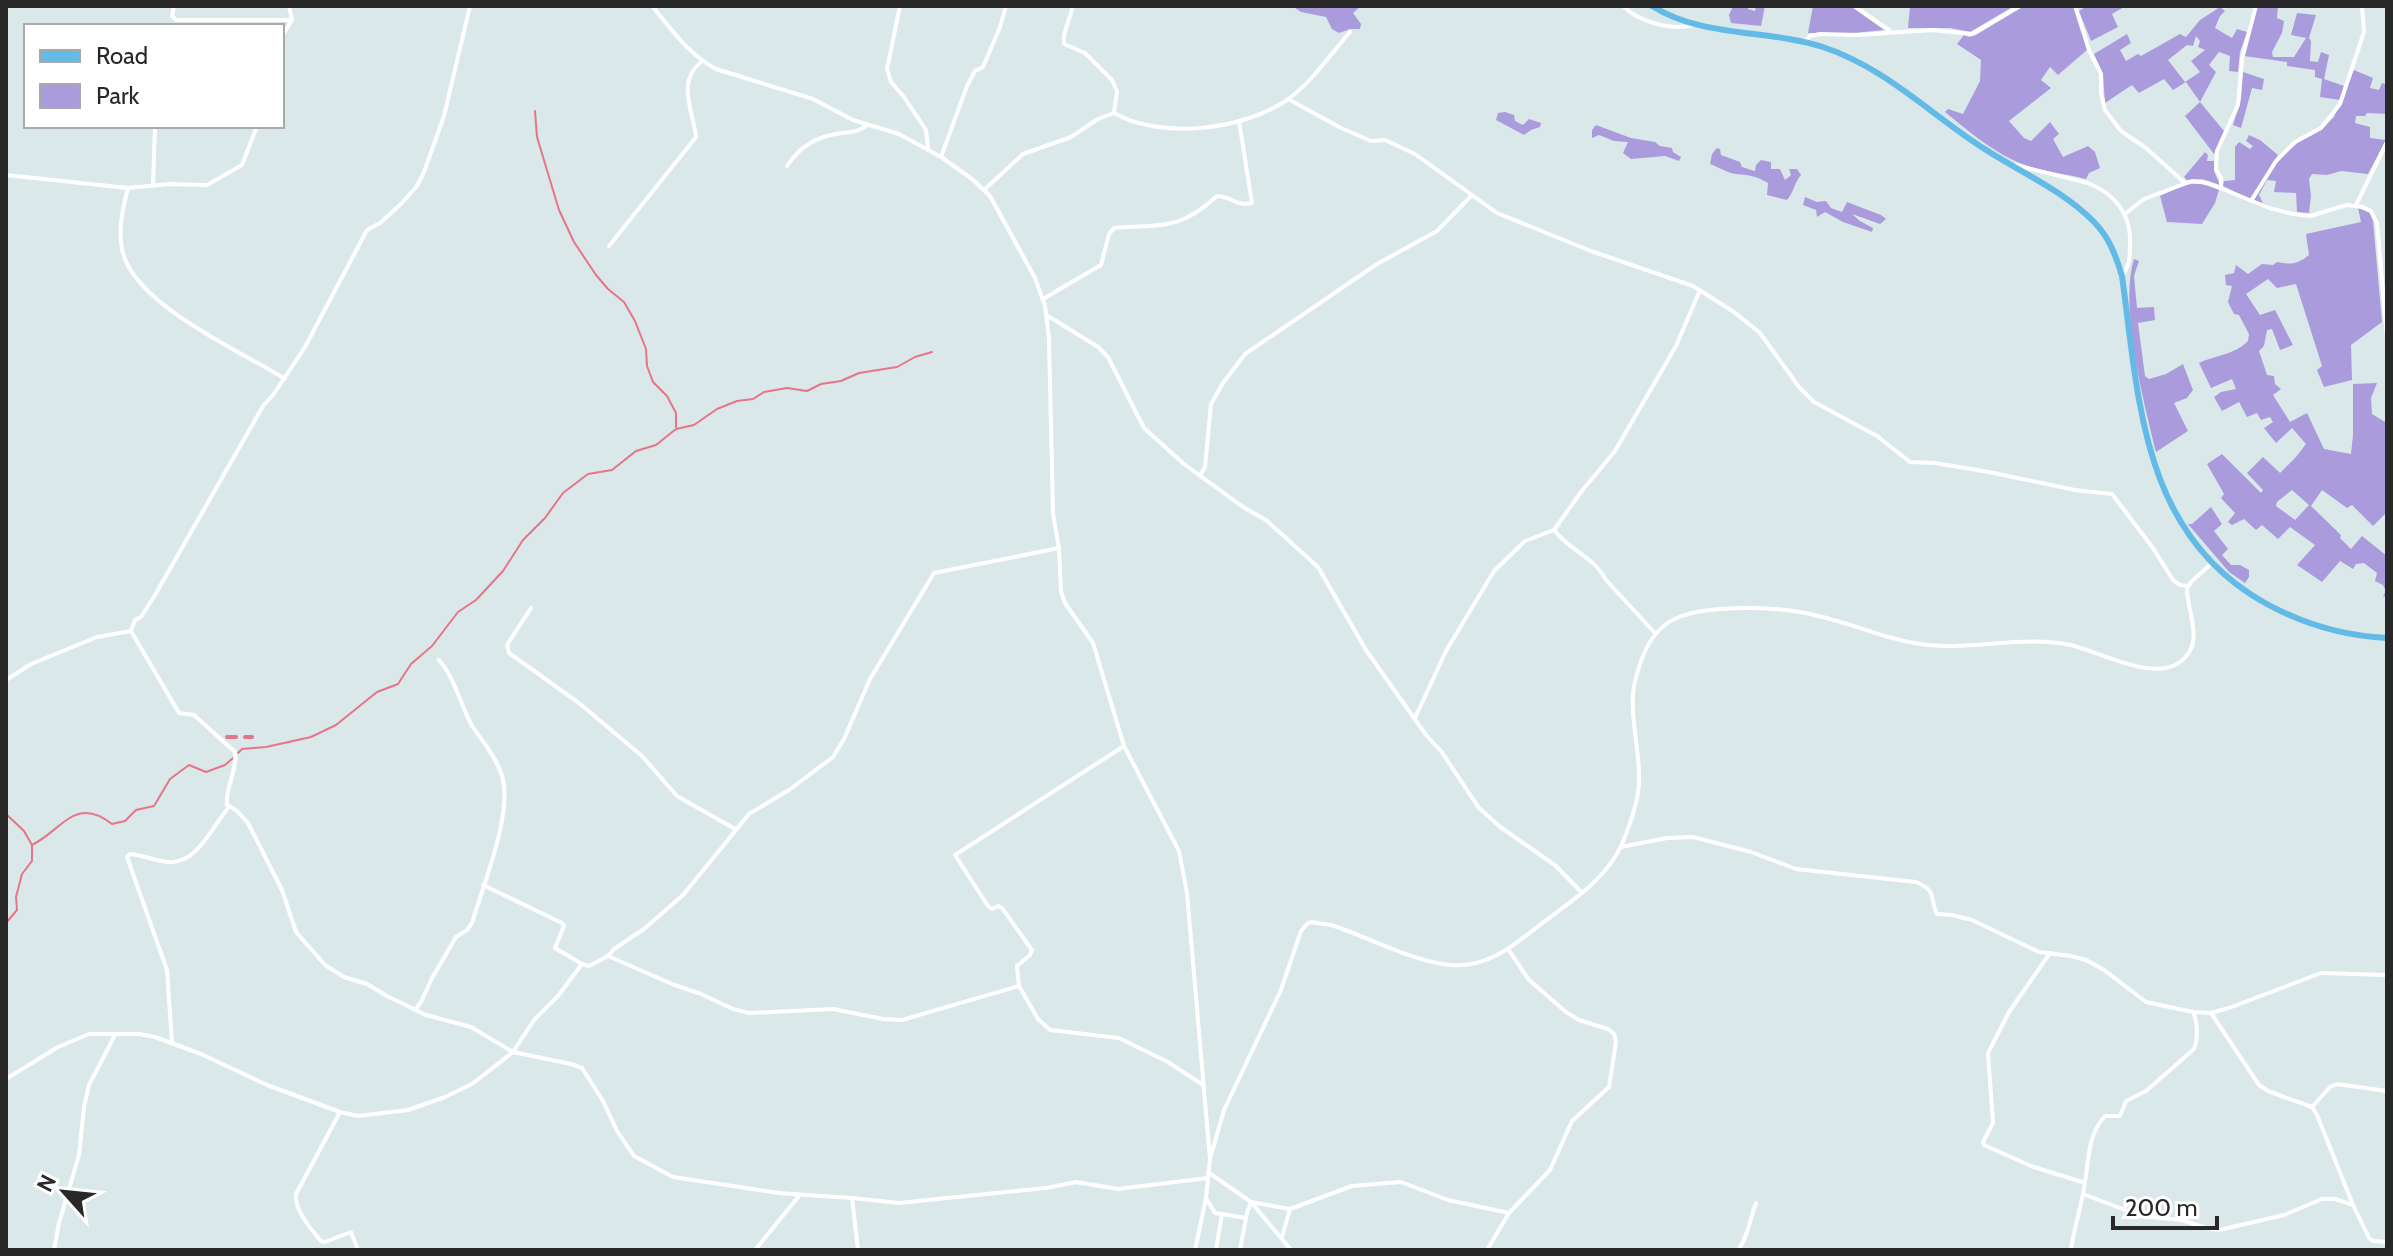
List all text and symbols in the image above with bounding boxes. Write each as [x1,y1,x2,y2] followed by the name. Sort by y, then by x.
[24,24,284,128] legend
[96,41,148,70] text: Road
[96,81,139,110] text: Park
[24,1152,104,1232] north arrow
[31,1170,62,1196] text: N
[2113,1180,2217,1230] scale bar
[2125,1193,2198,1222] text: 200 m

